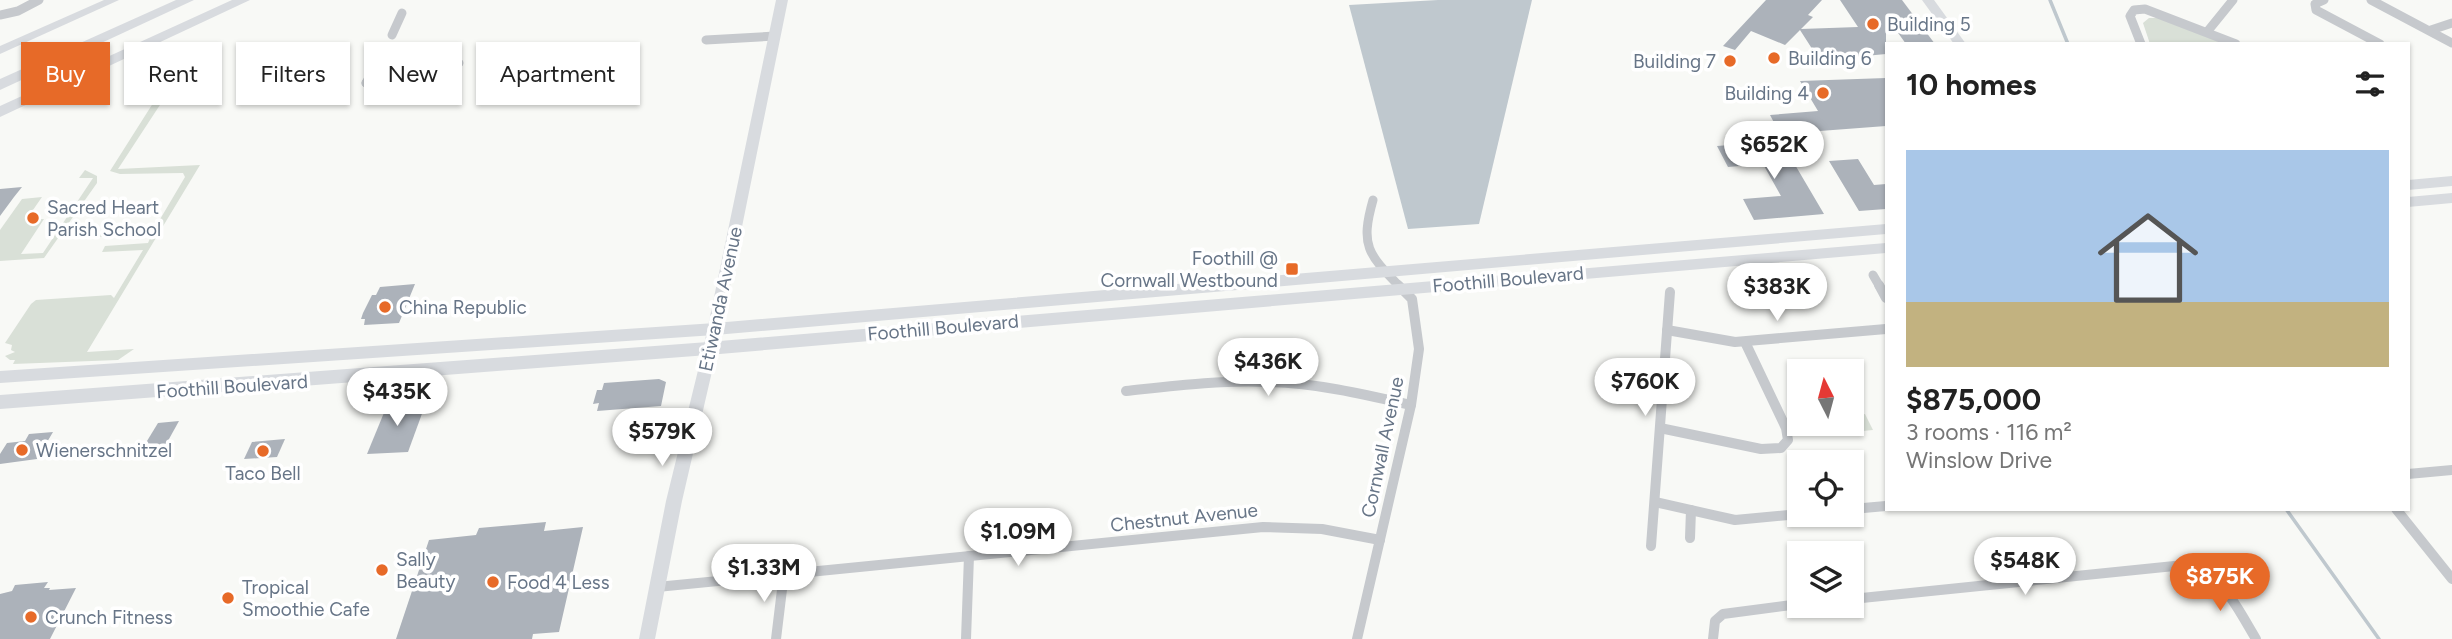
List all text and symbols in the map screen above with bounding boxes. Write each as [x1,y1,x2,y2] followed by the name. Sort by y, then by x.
[1887,13,1971,36] place label: Building 5
[1865,16,1881,32] marker: Building 5
[21,42,110,105] chip: Buy
[124,42,222,105] chip: Rent
[236,42,350,105] chip: Filters
[364,42,462,105] chip: New
[476,42,640,105] chip: Apartment
[1788,47,1872,70] place label: Building 6
[1633,50,1716,73] place label: Building 7
[1766,50,1782,66] marker: Building 6
[1722,53,1738,69] marker: Building 7
[2351,65,2389,103] icon: filters
[1906,66,2037,103] text: 10 homes
[1724,82,1809,105] place label: Building 4
[1815,85,1831,101] marker: Building 4
[1725,122,1823,181] pin: $652K
[1740,130,1808,158] text: $652K
[2085,195,2211,321] icon: home
[47,196,161,241] place label: Sacred Heart Parish School
[25,210,41,226] marker: Sacred Heart Parish School
[694,225,747,374] street label: Etiwanda Avenue
[1101,247,1278,292] place label: Foothill @ Cornwall Westbound
[1284,261,1300,277] marker: Foothill @ Cornwall Westbound
[1431,261,1585,298] street label: Foothill Boulevard
[1728,264,1826,323] pin: $383K
[1743,272,1811,300] text: $383K
[399,296,527,319] place label: China Republic
[377,299,393,315] marker: China Republic
[866,309,1020,346] street label: Foothill Boulevard
[1219,338,1317,398] pin: $436K
[1234,347,1302,375] text: $436K
[1596,358,1694,418] pin: $760K
[1787,359,1864,436] north arrow
[1787,359,1864,618] map controls
[1610,367,1680,395] text: $760K
[348,368,446,428] pin: $435K
[155,370,309,403] street label: Foothill Boulevard
[1356,375,1409,520] street label: Cornwall Avenue
[363,377,431,405] text: $435K
[1906,381,2041,418] text: $875,000
[613,408,711,468] pin: $579K
[628,417,696,445] text: $579K
[1906,418,2072,446] text: 3 rooms · 116 m²
[36,439,172,462] place label: Wienerschnitzel
[14,442,30,458] marker: Wienerschnitzel
[255,443,271,459] marker: Taco Bell
[1906,446,2052,474] text: Winslow Drive
[1787,450,1864,527] button: locate
[225,462,301,485] place label: Taco Bell
[1109,498,1259,537] street label: Chestnut Avenue
[961,508,1075,568] pin: $1.09M
[980,517,1056,545] text: $1.09M
[1976,538,2074,597] pin: $548K
[1787,541,1864,618] button: layers
[707,544,821,604] pin: $1.33M
[1990,546,2060,574] text: $548K
[396,548,455,593] place label: Sally Beauty
[727,553,801,581] text: $1.33M
[2171,554,2269,613] pin: $875K
[374,562,390,578] marker: Sally Beauty
[2186,562,2254,590] text: $875K
[507,571,610,594] place label: Food 4 Less
[485,574,501,590] marker: Food 4 Less
[242,576,370,621] place label: Tropical Smoothie Cafe
[220,590,236,606] marker: Tropical Smoothie Cafe
[45,606,173,629] place label: Crunch Fitness
[23,609,39,625] marker: Crunch Fitness

